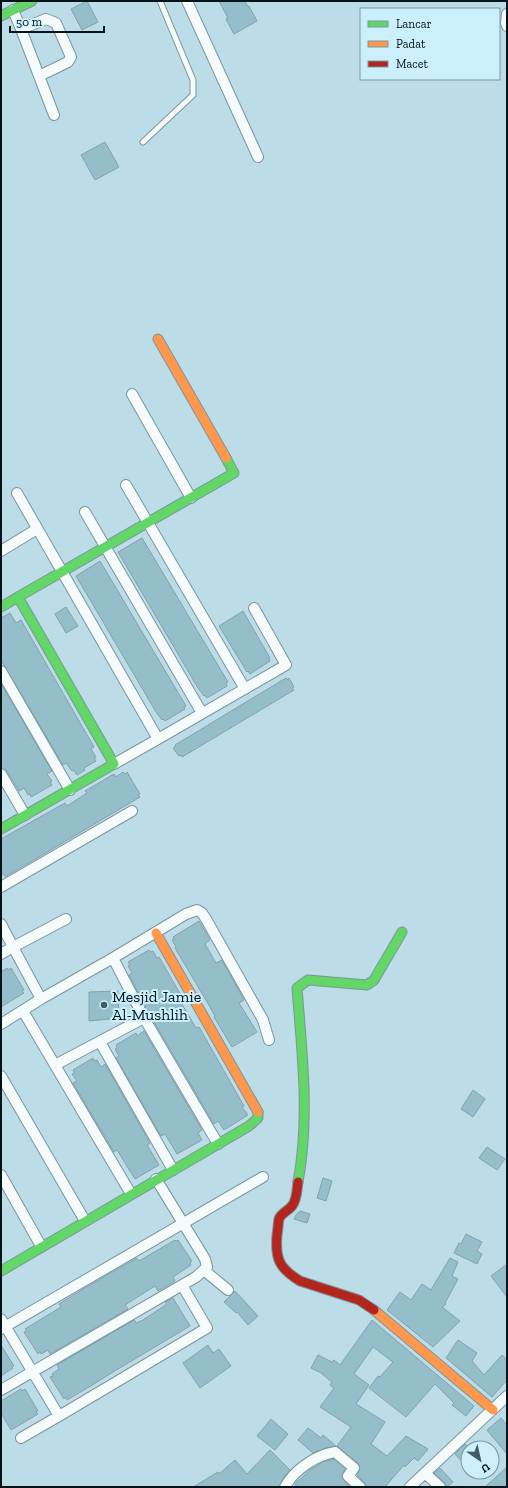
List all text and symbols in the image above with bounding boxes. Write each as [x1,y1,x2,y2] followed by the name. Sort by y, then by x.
[10,8,104,34] scale bar
[360,8,500,80] legend
[16,15,43,29] text: 50 m
[396,17,432,31] text: Lancar
[396,37,426,51] text: Padat
[396,57,428,71] text: Macet
[112,987,201,1024] place label: Mesjid Jamie Al-Mushlih
[99,1000,109,1010] marker: Mesjid Jamie Al-Mushlih
[460,1440,500,1480] north arrow
[478,1460,492,1476] text: U

